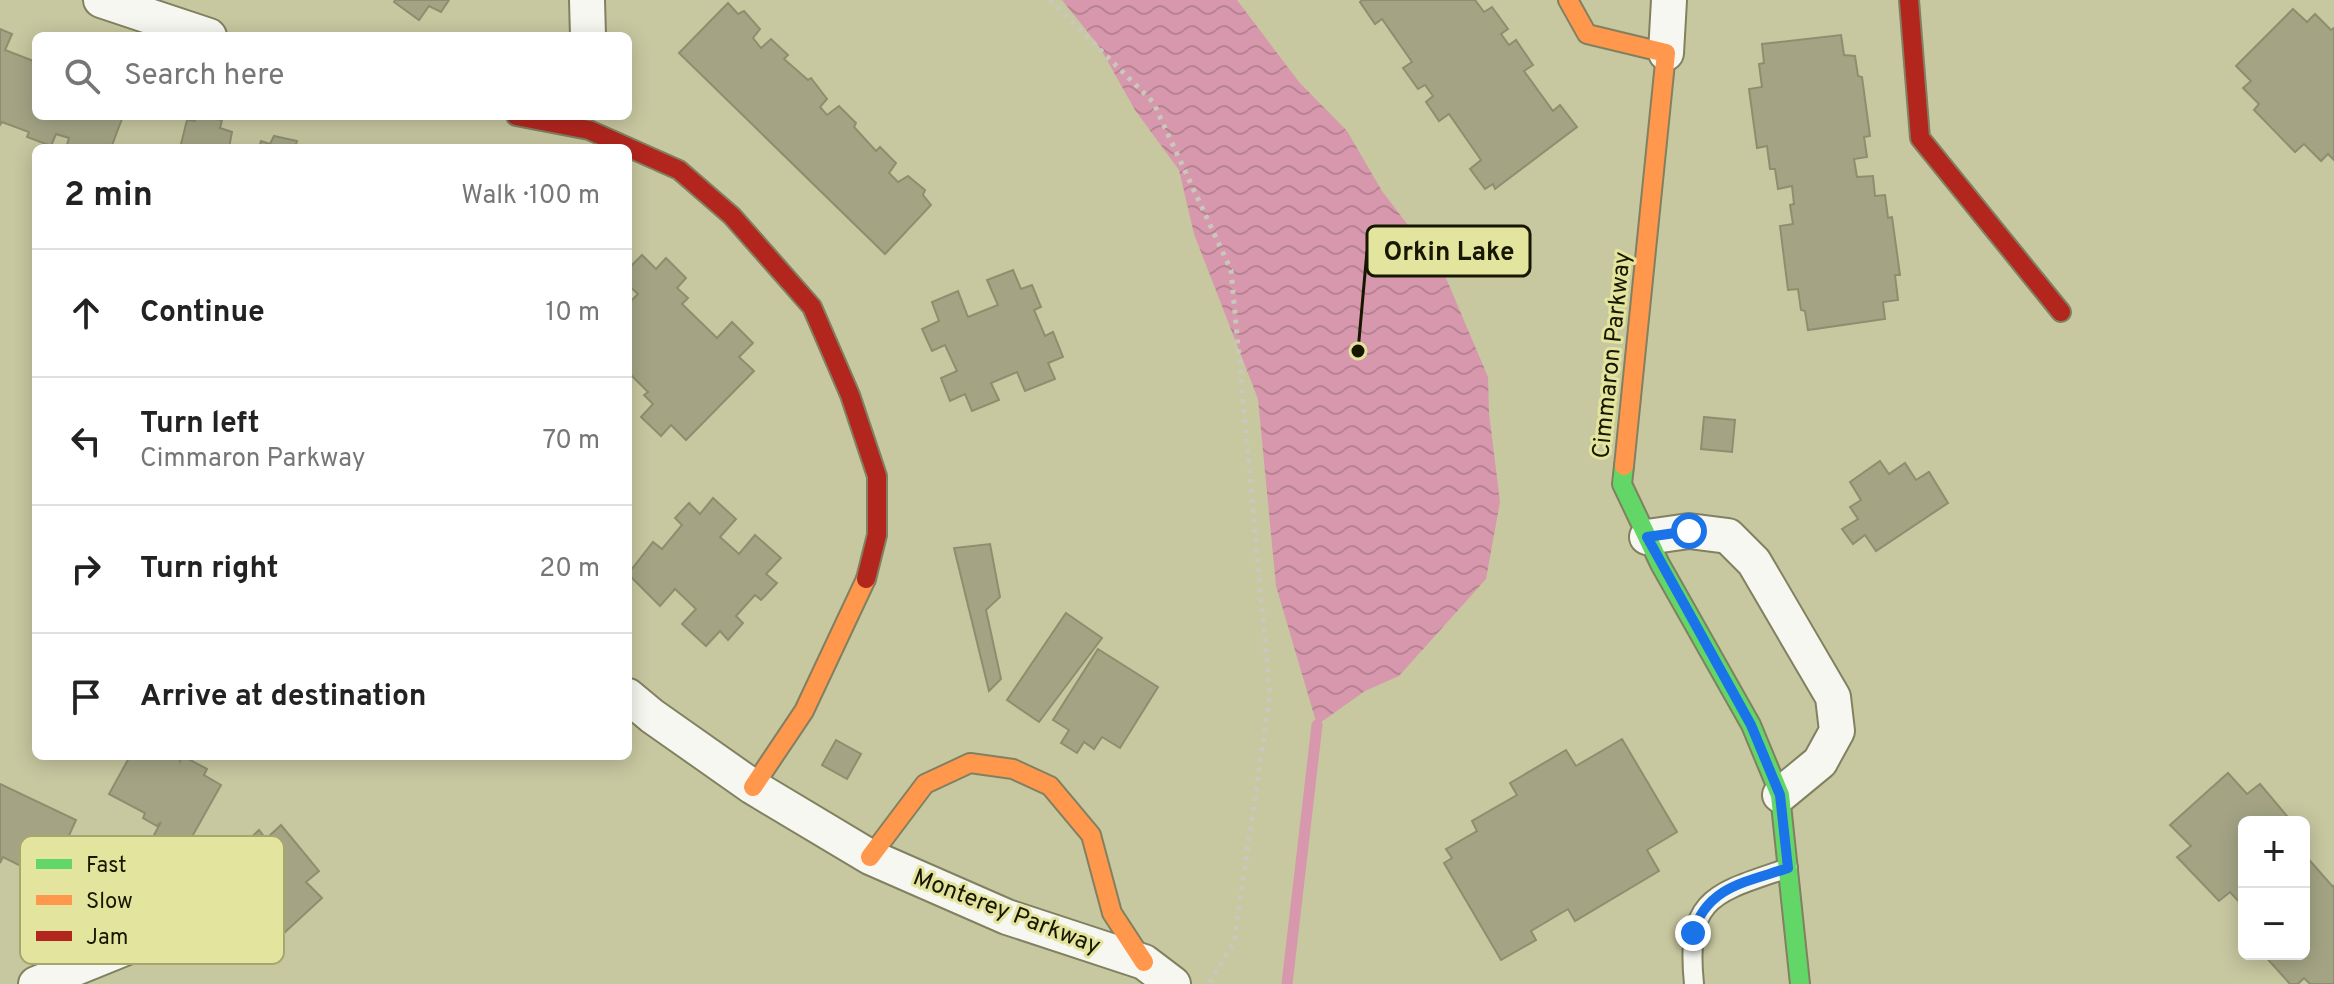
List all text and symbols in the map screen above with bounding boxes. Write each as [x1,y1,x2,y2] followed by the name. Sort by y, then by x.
[32,32,632,120] search box
[60,54,104,98] icon: search
[124,58,284,95] text: Search here
[64,175,153,218] text: 2 min
[461,180,600,213] text: Walk · 100 m
[1367,226,1530,276] callout: Orkin Lake
[1384,237,1514,270] text: Orkin Lake
[1587,250,1639,460] street label: Cimmaron Parkway
[64,291,108,335] icon: ahead
[140,295,265,332] text: Continue
[545,297,600,330] text: 10 m
[140,406,260,443] text: Turn left
[64,419,108,463] icon: left
[542,425,600,458] text: 70 m
[140,443,366,476] text: Cimmaron Parkway
[1671,513,1707,549] route start
[64,547,108,591] icon: right
[140,551,278,588] text: Turn right
[539,553,600,586] text: 20 m
[64,675,108,719] icon: arrive
[140,679,426,716] text: Arrive at destination
[2238,816,2310,960] map controls
[2238,816,2310,888] button: +
[20,836,284,964] legend
[86,853,127,880] text: Fast
[908,863,1104,962] street label: Monterey Parkway
[2238,888,2310,960] button: −
[86,889,133,916] text: Slow
[1675,915,1711,951] route end
[86,925,129,952] text: Jam

